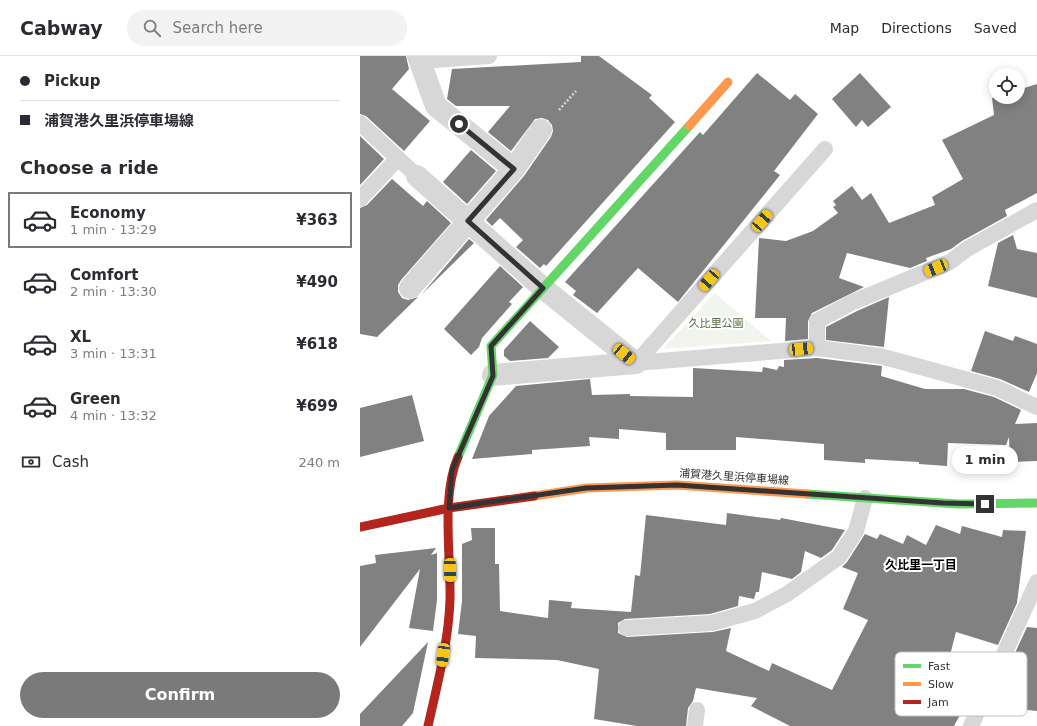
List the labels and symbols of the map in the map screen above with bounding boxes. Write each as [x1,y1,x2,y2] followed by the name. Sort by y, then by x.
[450,115,468,133] route start
[750,208,774,234] car
[923,258,949,278] car
[697,267,721,293] car
[689,317,744,330] park label: 久比里公園
[611,342,637,366] car
[788,342,814,356] car
[952,446,1018,474] callout: 1 min
[679,467,789,487] street label: 浦賀港久里浜停車場線
[976,495,994,513] route end
[444,558,456,582] car
[885,558,957,572] district label: 久比里一丁目
[435,642,451,668] car
[895,652,1027,716] legend
[928,660,951,673] text: Fast
[928,678,954,691] text: Slow
[927,696,949,709] text: Jam

